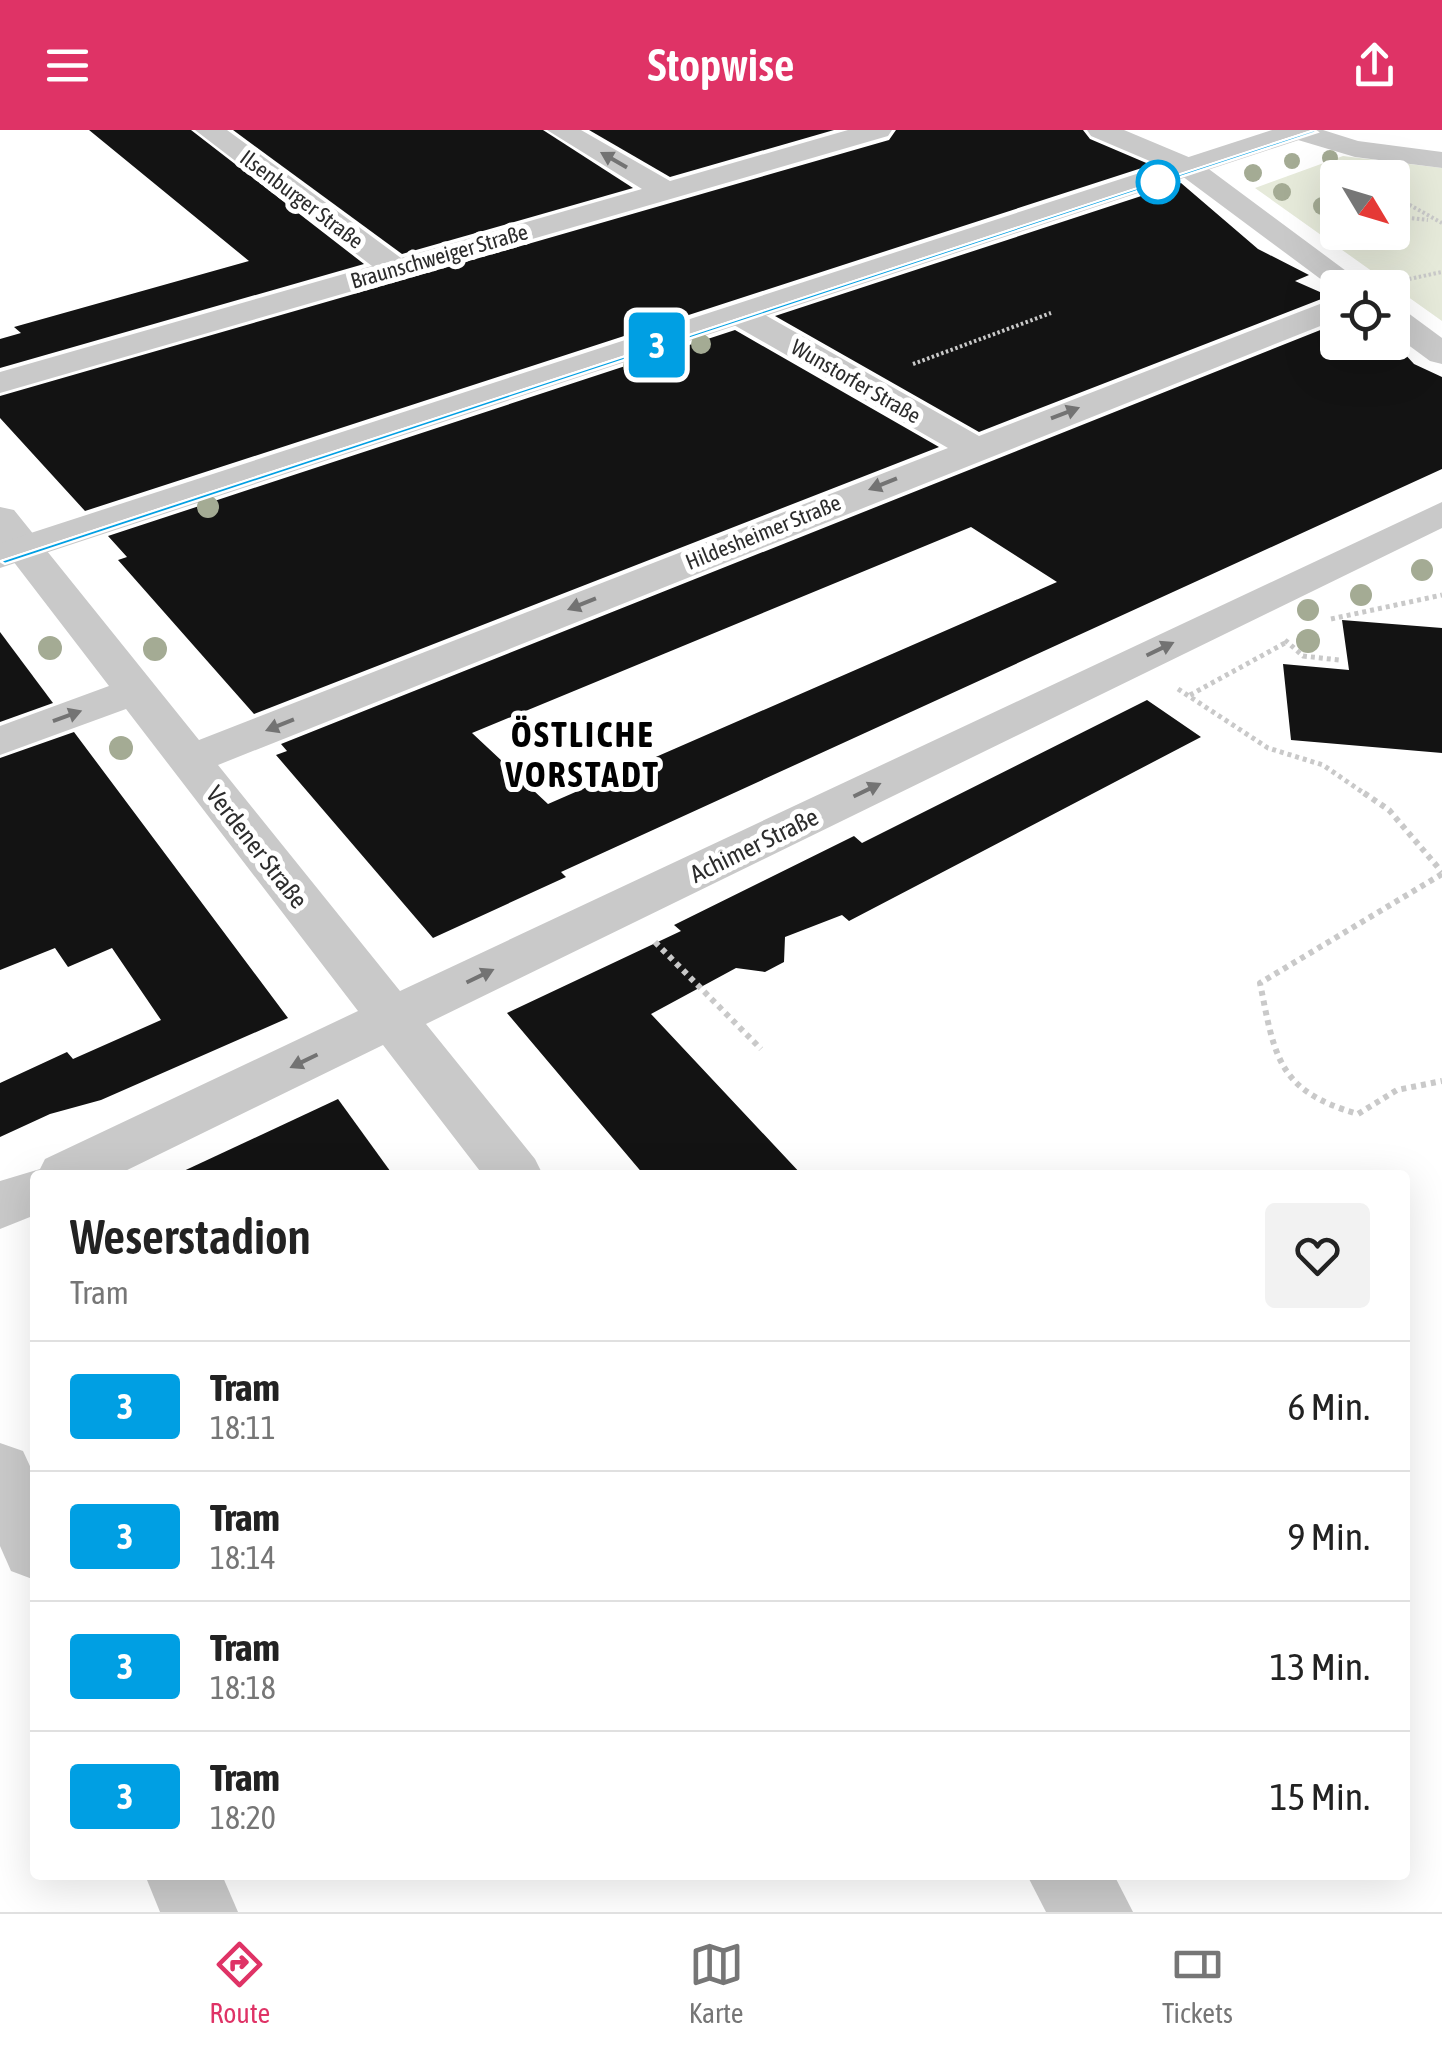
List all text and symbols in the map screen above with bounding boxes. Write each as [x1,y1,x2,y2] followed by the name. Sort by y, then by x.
[40,38,95,93] icon: menu
[1347,38,1402,93] icon: share
[648,39,794,91] text: Stopwise
[235,144,369,254] street label: Ilsenburger Straße
[599,152,628,169] one-way arrow
[1320,160,1410,250] north arrow
[1320,160,1410,360] map controls
[1137,161,1179,203] unlabelled marker
[347,218,531,294] street label: Braunschweiger Straße
[1320,270,1410,360] button: locate
[624,312,690,378] line badge: 3
[649,325,665,365] text: 3
[787,333,925,429] street label: Wunstorfer Straße
[1050,404,1080,420] one-way arrow
[868,476,898,492] one-way arrow
[682,489,844,575] street label: Hildesheimer Straße
[566,597,596,613] one-way arrow
[1146,640,1175,657] one-way arrow
[53,708,83,723] one-way arrow
[505,714,660,794] district label: ÖSTLICHE VORSTADT
[264,717,294,733] one-way arrow
[201,780,313,914] street label: Verdener Straße
[853,781,882,798] one-way arrow
[685,802,823,888] street label: Achimer Straße
[466,968,495,985] one-way arrow
[289,1052,318,1069] one-way arrow
[1265,1203,1370,1308] button: heart
[70,1209,311,1264] text: Weserstadion
[70,1274,129,1311] text: Tram
[210,1366,280,1409] text: Tram
[1288,1385,1370,1428] text: 6 Min.
[117,1386,133,1426] text: 3
[210,1409,276,1446] text: 18:11
[210,1496,280,1539] text: Tram
[1288,1515,1370,1558] text: 9 Min.
[117,1516,133,1556] text: 3
[210,1539,276,1576] text: 18:14
[210,1626,280,1669] text: Tram
[1270,1645,1370,1688] text: 13 Min.
[117,1646,133,1686] text: 3
[210,1669,276,1706] text: 18:18
[210,1756,280,1799] text: Tram
[1270,1775,1370,1818] text: 15 Min.
[117,1776,133,1816] text: 3
[210,1799,276,1836] text: 18:20
[209,1937,270,2029] tab: Route
[689,1937,744,2029] tab: Karte
[1162,1937,1233,2029] tab: Tickets

